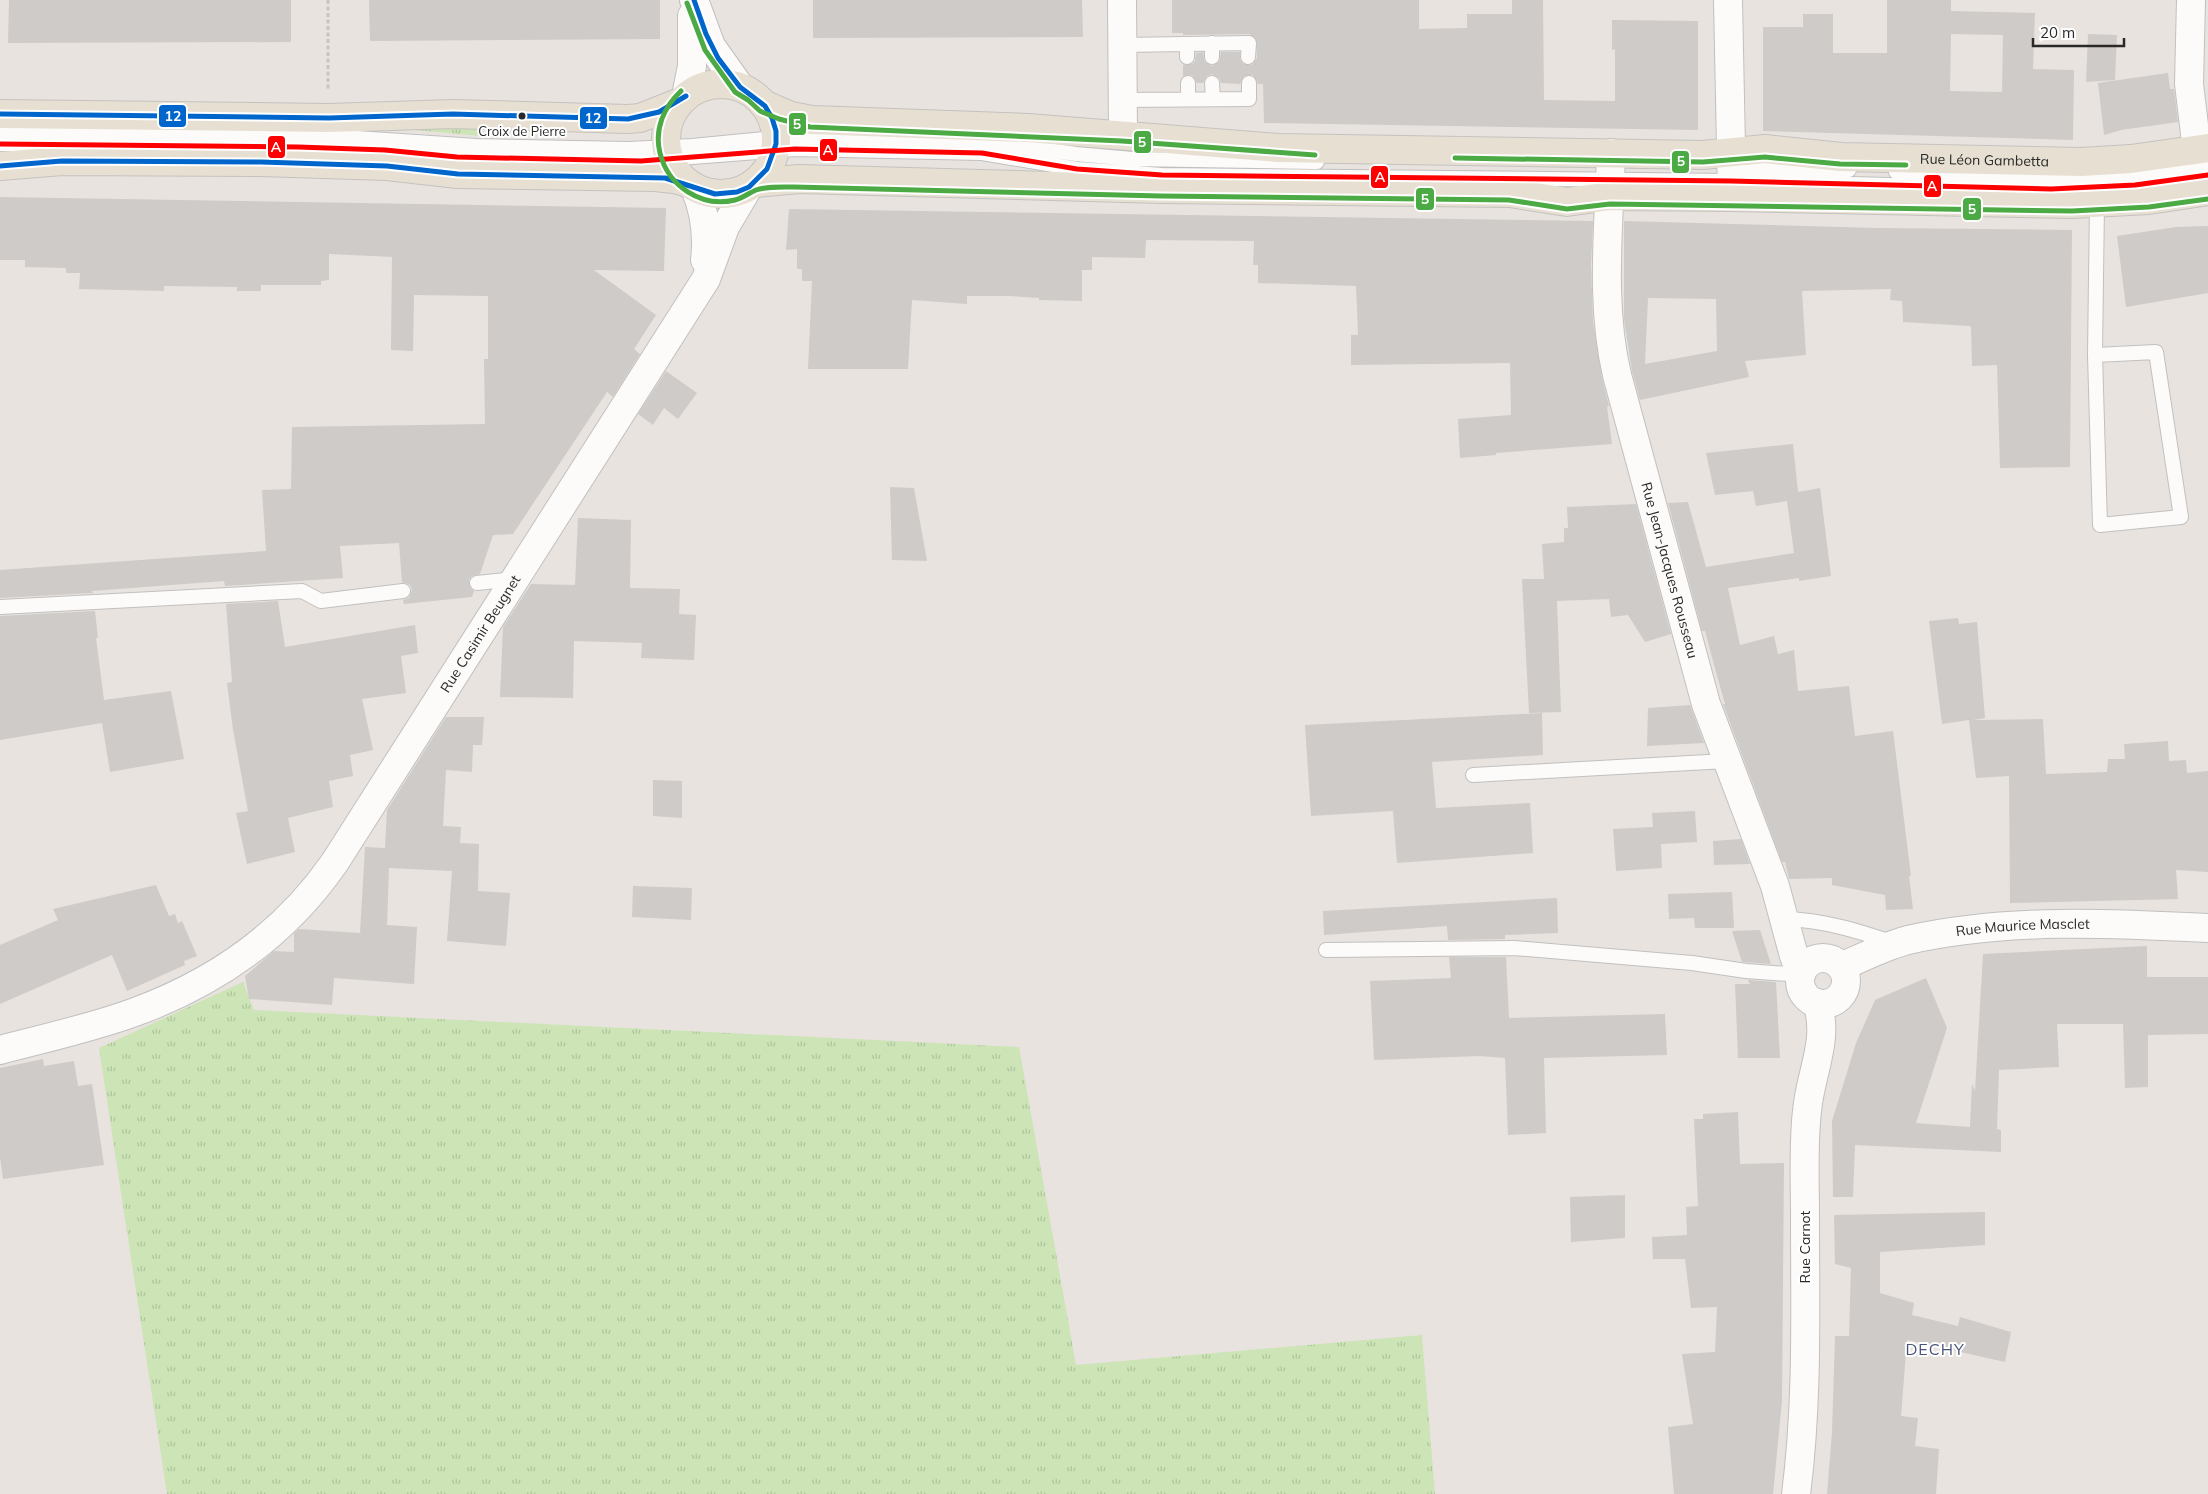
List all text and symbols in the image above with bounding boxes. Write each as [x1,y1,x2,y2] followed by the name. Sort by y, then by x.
[2033,15,2124,47] scale bar
[2040,23,2075,42] text: 20 m
[158,104,187,128] line badge: 12
[579,106,608,130] line badge: 12
[165,107,181,125] text: 12
[585,109,601,127] text: 12
[517,111,527,121] marker: Croix de Pierre
[788,112,807,136] line badge: 5
[793,115,801,133] text: 5
[478,123,566,139] place label: Croix de Pierre
[1133,130,1152,154] line badge: 5
[1138,133,1146,151] text: 5
[267,135,286,159] line badge: A
[271,138,282,156] text: A
[819,138,838,162] line badge: A
[823,141,834,159] text: A
[1671,150,1690,174] line badge: 5
[1920,150,2049,170] street label: Rue Léon Gambetta
[1677,152,1685,170] text: 5
[1370,165,1389,189] line badge: A
[1375,168,1386,186] text: A
[1923,174,1942,198] line badge: A
[1927,177,1938,195] text: A
[1415,187,1435,211] line badge: 5
[1421,190,1429,208] text: 5
[1962,197,1982,221] line badge: 5
[1968,200,1976,218] text: 5
[1637,480,1702,660] street label: Rue Jean-Jacques Rousseau
[436,571,524,696] street label: Rue Casimir Beugnet
[1955,915,2090,940] street label: Rue Maurice Masclet
[1796,1210,1814,1283] street label: Rue Carnot
[1905,1339,1965,1359] district label: DECHY

